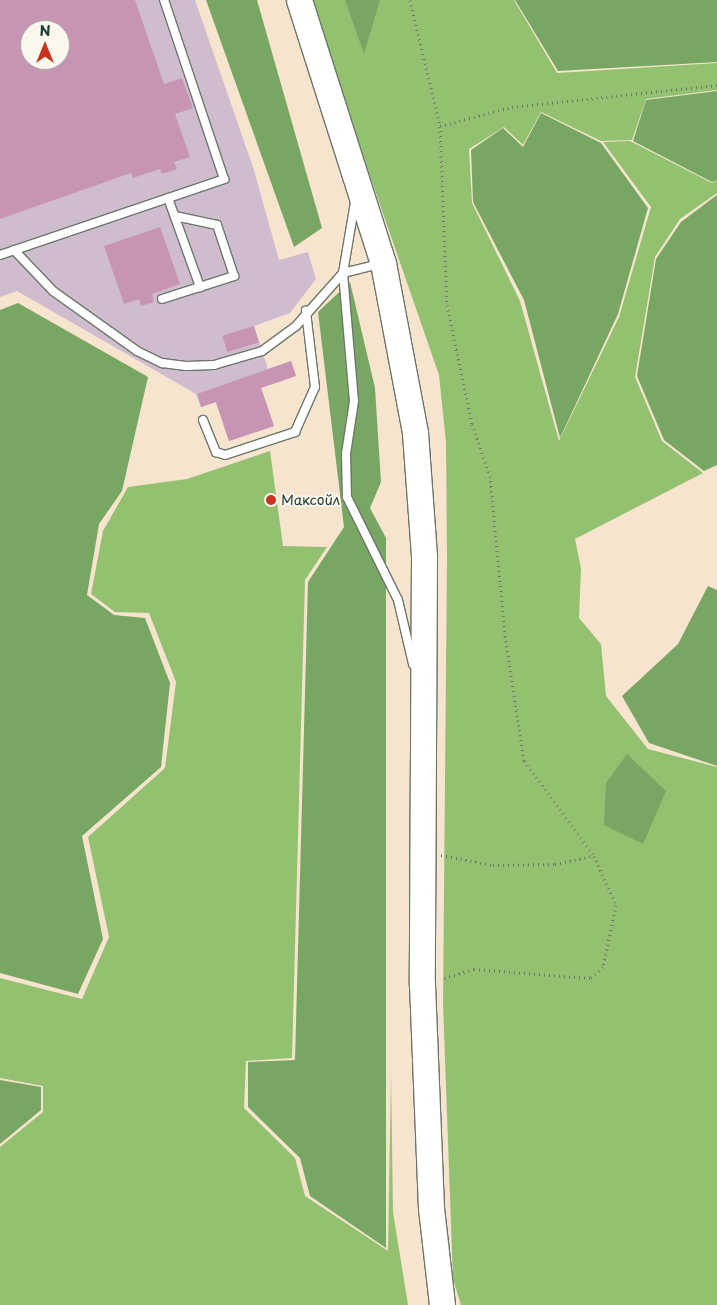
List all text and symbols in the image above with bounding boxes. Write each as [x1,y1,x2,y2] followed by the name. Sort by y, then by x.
[20,20,70,70] north arrow
[39,20,51,41] text: N
[281,492,340,508] place label: Максойл
[265,494,277,506] marker: Максойл

